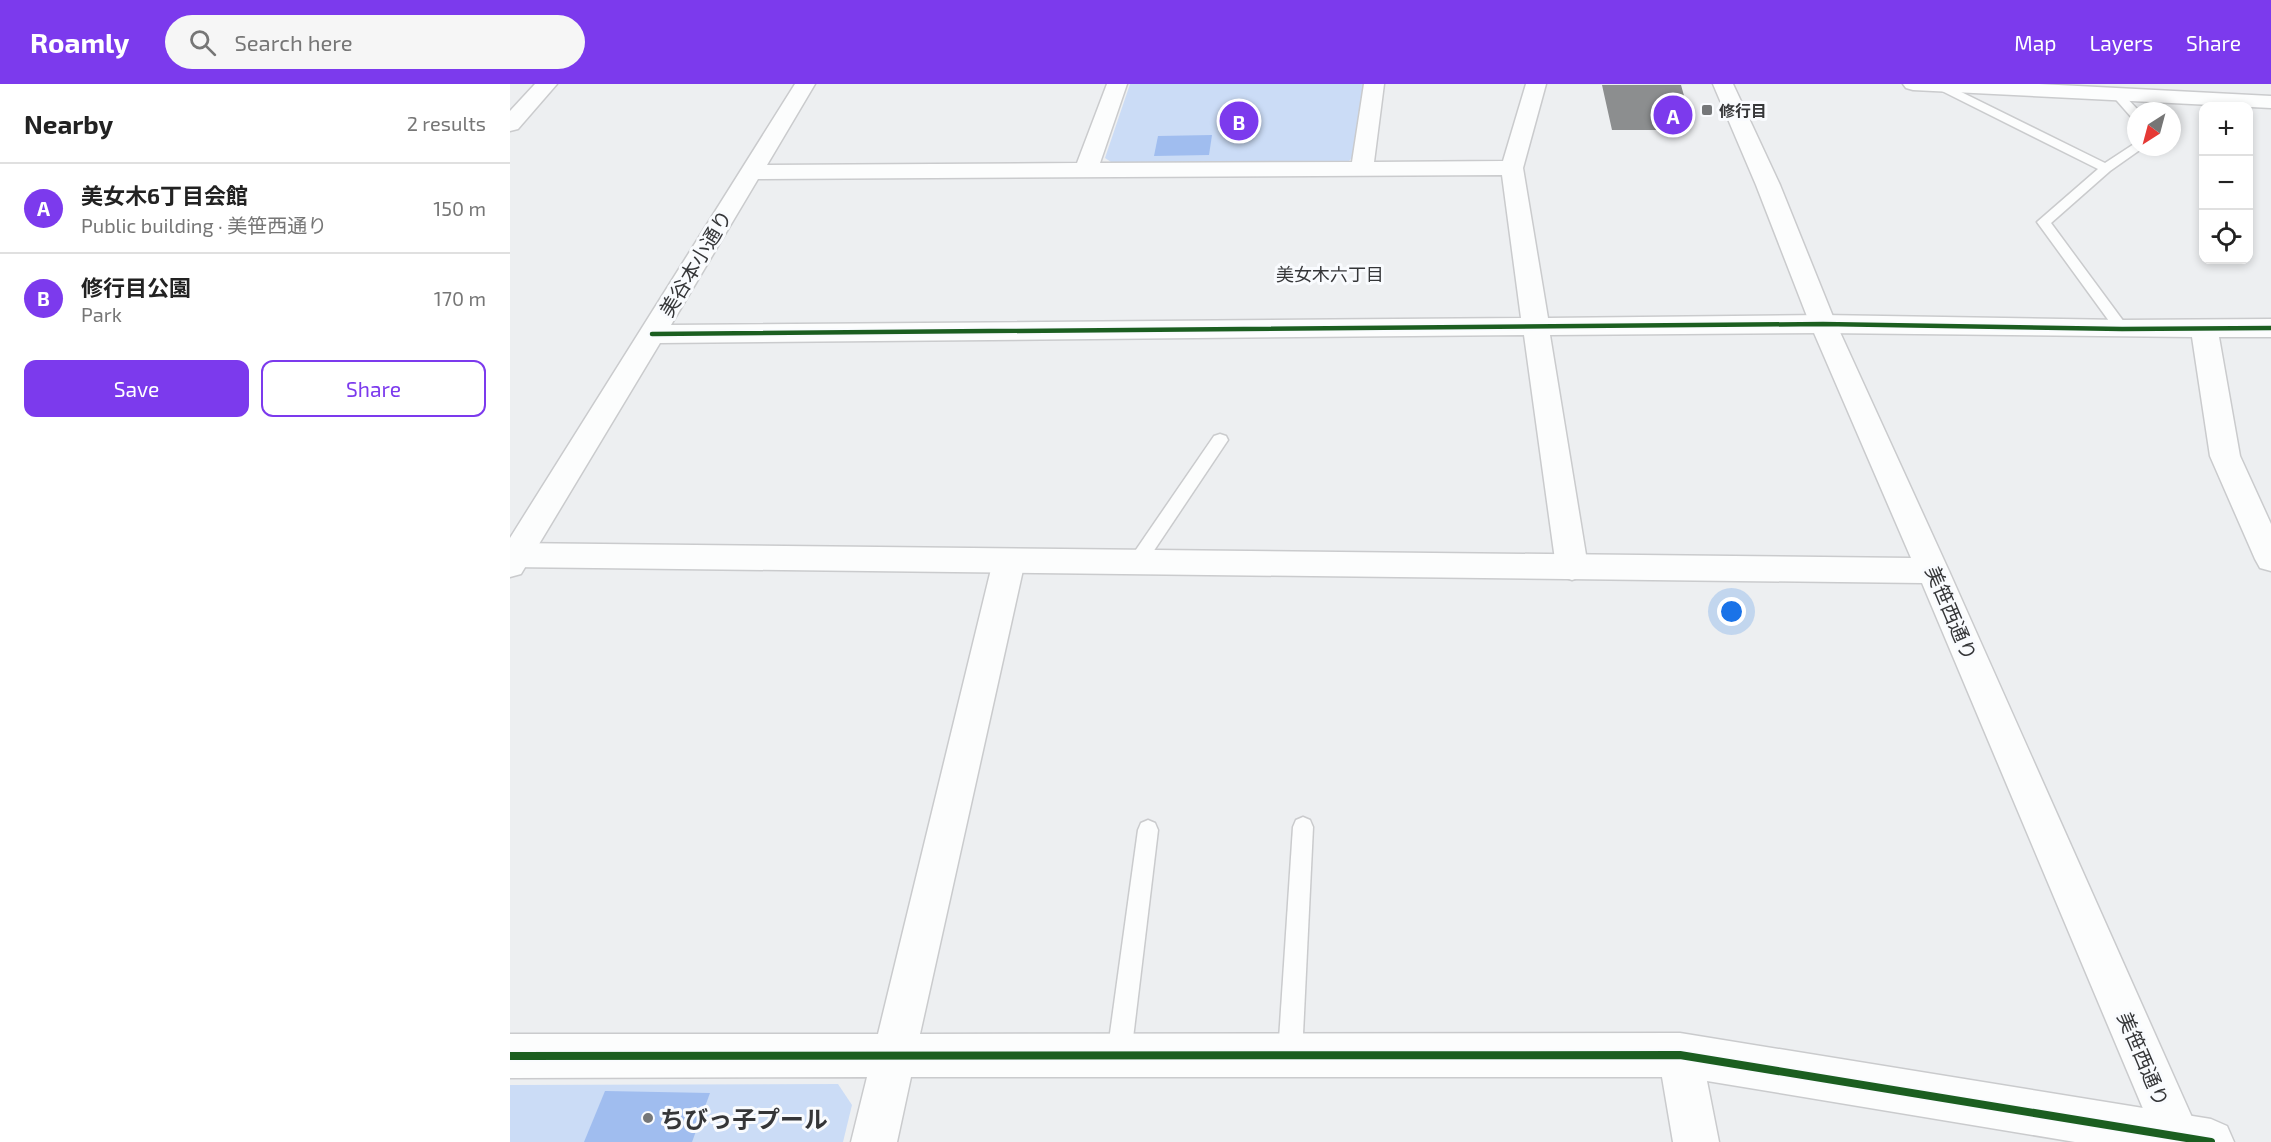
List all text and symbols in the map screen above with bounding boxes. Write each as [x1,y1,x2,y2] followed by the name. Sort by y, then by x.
[165,15,585,69] search box
[30,25,129,59] text: Roamly
[186,26,219,59] icon: search
[234,29,353,55] text: Search here
[2014,30,2056,55] text: Map
[2089,30,2153,55] text: Layers
[2186,30,2241,55] text: Share
[1654,93,1692,138] pin: A
[1220,99,1258,144] pin: B
[1719,101,1767,120] place label: 修行目
[2127,102,2181,156] north arrow
[2199,102,2253,264] map controls
[2199,102,2253,156] button: +
[1700,103,1714,117] marker: 修行目
[24,108,113,139] text: Nearby
[407,111,486,135] text: 2 results
[2199,156,2253,210] button: −
[81,182,248,208] text: 美女木6丁目会館
[37,196,50,220] text: A
[433,196,486,220] text: 150 m
[654,205,736,321] street label: 美谷本小通り
[2199,210,2253,264] button: locate
[81,213,327,237] text: Public building · 美笹西通り
[1276,263,1384,285] district label: 美女木六丁目
[81,274,191,300] text: 修行目公園
[37,286,50,310] text: B
[434,286,486,310] text: 170 m
[81,302,122,326] text: Park
[24,360,249,417] button: Save
[261,360,486,417] button: Share
[1921,562,1983,664] street label: 美笹西通り
[1717,597,1746,626] your location
[2113,1008,2175,1110] street label: 美笹西通り
[660,1104,828,1133] place label: ちびっ子プール
[641,1111,655,1125] marker: ちびっ子プール

